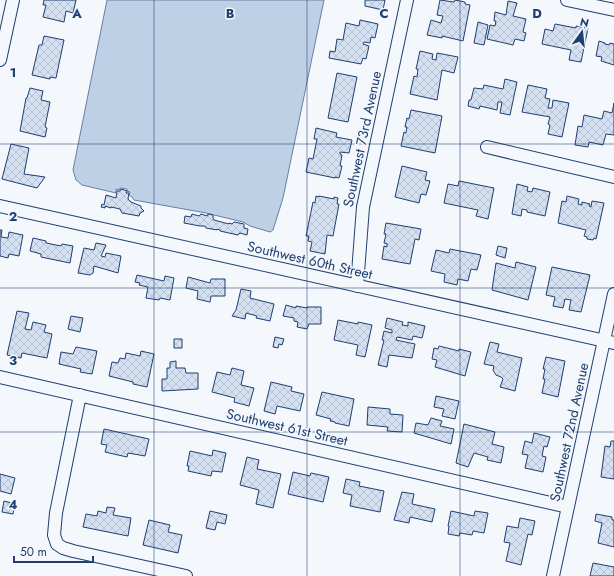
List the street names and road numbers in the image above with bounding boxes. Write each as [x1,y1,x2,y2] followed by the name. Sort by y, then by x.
[338,69,386,209] street label: Southwest 73rd Avenue
[245,236,375,284] street label: Southwest 60th Street
[545,361,593,503] street label: Southwest 72nd Avenue
[224,403,350,451] street label: Southwest 61st Street

